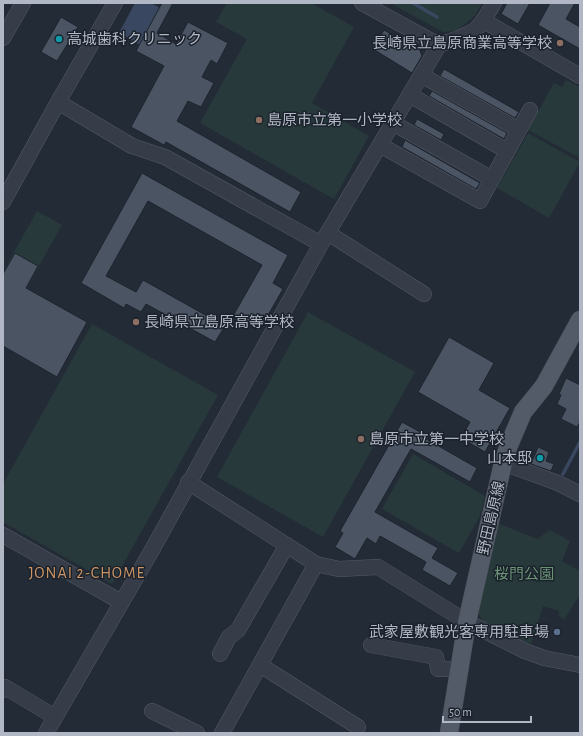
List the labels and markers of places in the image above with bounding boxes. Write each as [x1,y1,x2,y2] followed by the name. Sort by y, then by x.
[67,31,202,47] place label: 高城歯科クリニック
[54,34,64,44] marker: 高城歯科クリニック
[372,35,552,51] place label: 長崎県立島原商業高等学校
[555,38,565,48] marker: 長崎県立島原商業高等学校
[267,112,402,128] place label: 島原市立第一小学校
[254,115,264,125] marker: 島原市立第一小学校
[144,314,294,330] place label: 長崎県立島原高等学校
[131,317,141,327] marker: 長崎県立島原高等学校
[369,431,504,447] place label: 島原市立第一中学校
[356,434,366,444] marker: 島原市立第一中学校
[487,450,532,466] place label: 山本邸
[535,453,545,463] marker: 山本邸
[369,623,549,640] place label: 武家屋敷観光客専用駐車場
[552,627,562,637] marker: 武家屋敷観光客専用駐車場

